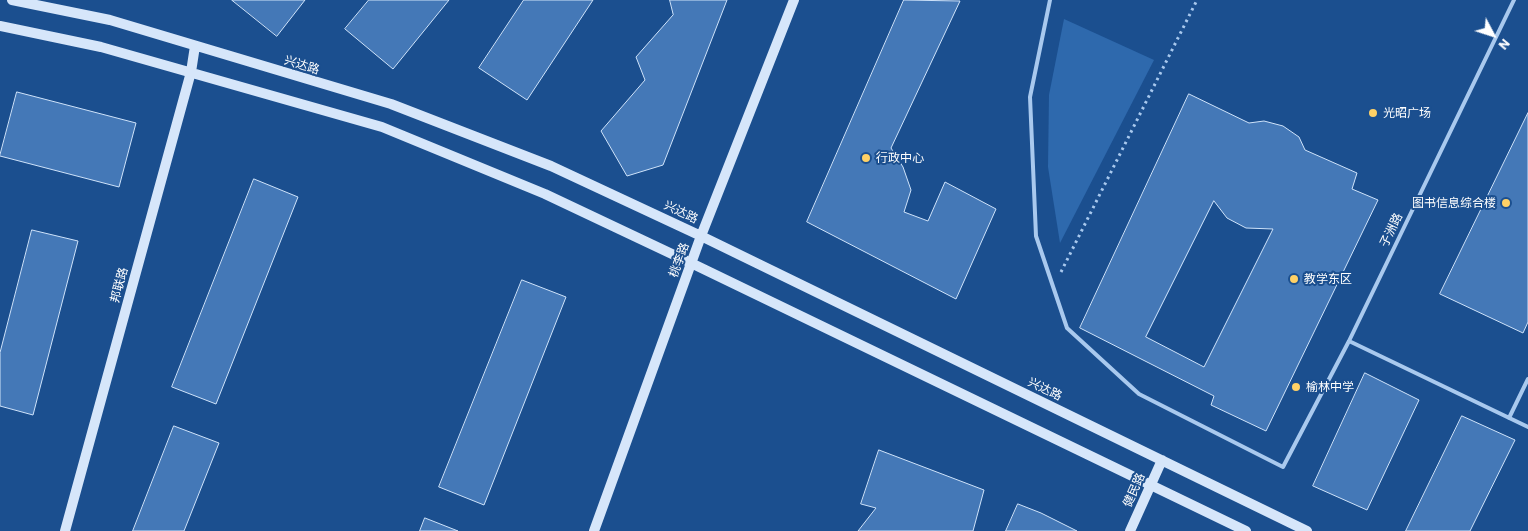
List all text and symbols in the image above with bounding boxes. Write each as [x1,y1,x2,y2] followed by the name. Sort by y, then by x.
[1468,10,1518,60] north arrow
[1495,36,1514,54] text: N
[283,53,321,77] street label: 兴达路
[1383,106,1431,120] place label: 光昭广场
[1367,107,1379,119] marker: 光昭广场
[876,151,924,165] place label: 行政中心
[860,152,872,164] marker: 行政中心
[1412,196,1496,210] place label: 图书信息综合楼
[1500,197,1512,209] marker: 图书信息综合楼
[662,198,700,226] street label: 兴达路
[1377,211,1405,249] street label: 子洲路
[666,241,692,279] street label: 桃李路
[107,266,131,304] street label: 邦联路
[1304,272,1352,286] place label: 教学东区
[1288,273,1300,285] marker: 教学东区
[1026,375,1064,403] street label: 兴达路
[1306,380,1354,394] place label: 榆林中学
[1290,381,1302,393] marker: 榆林中学
[1120,471,1148,509] street label: 健民路

